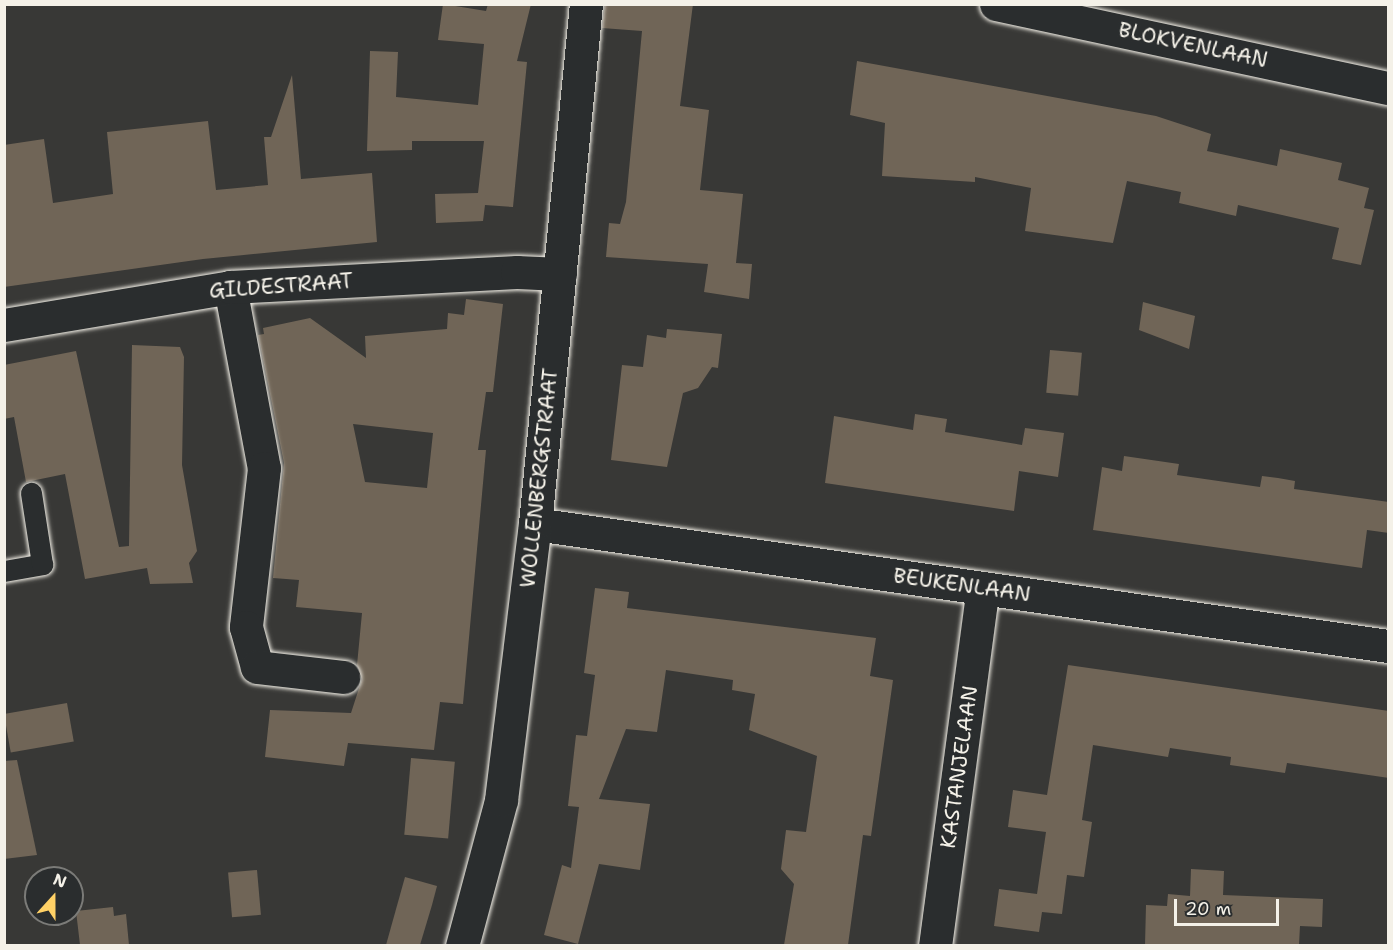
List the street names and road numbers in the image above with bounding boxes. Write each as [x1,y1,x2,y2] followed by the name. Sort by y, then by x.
[1116,17,1270,73] street label: BLOKVENLAAN
[208,268,354,304] street label: GILDESTRAAT
[515,367,563,589] street label: WOLLENBERGSTRAAT
[892,563,1032,607] street label: BEUKENLAAN
[935,684,983,850] street label: KASTANJELAAN

